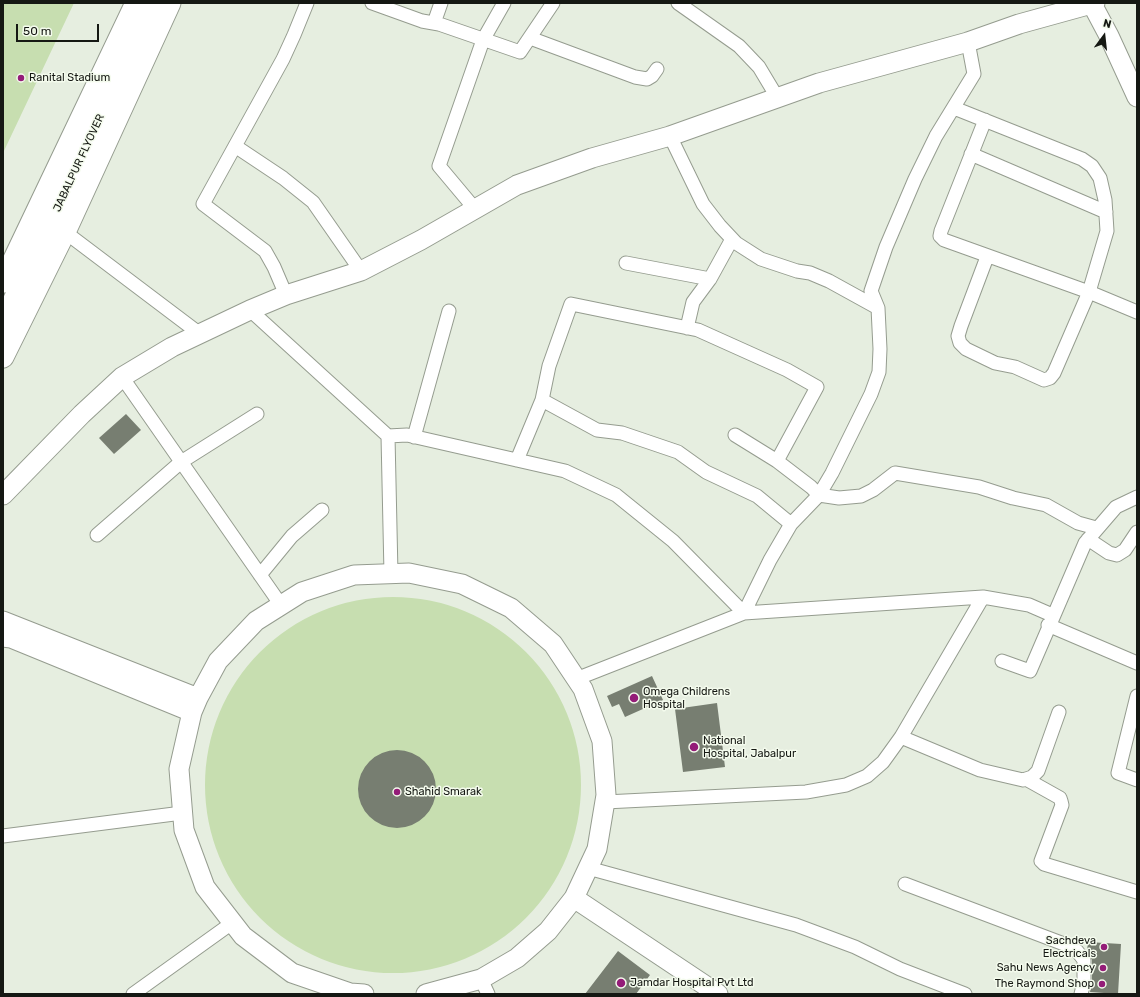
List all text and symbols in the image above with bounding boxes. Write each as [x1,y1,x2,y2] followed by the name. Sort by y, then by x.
[18,16,101,42] scale bar
[1084,16,1124,56] north arrow
[1102,17,1113,31] text: N
[23,24,51,38] text: 50 m
[29,71,110,85] place label: Ranital Stadium
[16,73,26,83] marker: Ranital Stadium
[51,112,107,214] street label: JABALPUR FLYOVER
[643,685,730,711] place label: Omega Childrens Hospital
[628,692,640,704] marker: Omega Childrens Hospital
[703,734,796,760] place label: National Hospital, Jabalpur
[688,741,700,753] marker: National Hospital, Jabalpur
[405,785,482,799] place label: Shahid Smarak
[392,787,402,797] marker: Shahid Smarak
[1043,934,1096,960] place label: Sachdeva Electricals
[1099,942,1109,952] marker: Sachdeva Electricals
[997,961,1095,975] place label: Sahu News Agency
[1098,963,1108,973] marker: Sahu News Agency
[630,976,754,990] place label: Jamdar Hospital Pvt Ltd
[615,977,627,989] marker: Jamdar Hospital Pvt Ltd
[995,977,1094,991] place label: The Raymond Shop
[1097,979,1107,989] marker: The Raymond Shop

